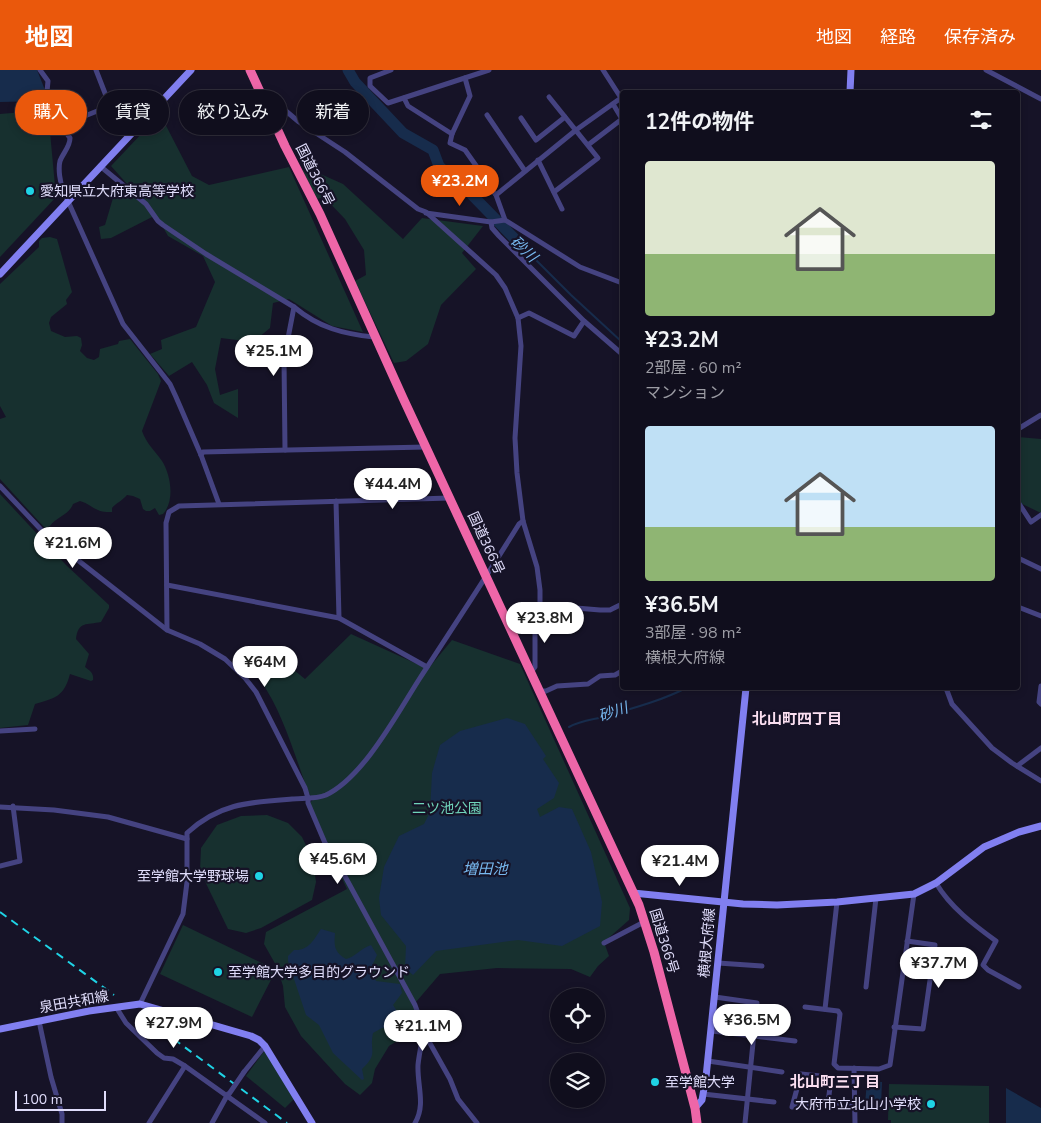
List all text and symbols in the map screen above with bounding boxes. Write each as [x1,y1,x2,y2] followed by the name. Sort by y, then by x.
[25,21,73,53] text: 地図
[816,25,852,49] text: 地図
[880,25,916,49] text: 経路
[944,25,1016,49] text: 保存済み
[15,90,87,135] chip: 購入
[97,90,169,135] chip: 賃貸
[179,90,287,135] chip: 絞り込み
[297,90,369,135] chip: 新着
[967,106,995,134] icon: filters
[645,108,754,136] text: 12件の物件
[291,141,339,209] street label: 国道366号
[419,164,501,207] pin: ¥23.2M
[432,170,488,192] text: ¥23.2M
[40,182,194,201] place label: 愛知県立大府東高等学校
[24,185,36,197] marker: 愛知県立大府東高等学校
[775,194,865,284] icon: home
[506,231,543,268] water label: 砂川
[645,326,719,354] text: ¥23.2M
[233,334,315,377] pin: ¥25.1M
[246,340,302,362] text: ¥25.1M
[645,357,742,379] text: 2部屋 · 60 m²
[645,382,725,404] text: マンション
[775,459,865,549] icon: home
[352,468,434,510] pin: ¥44.4M
[365,473,421,495] text: ¥44.4M
[463,509,509,577] street label: 国道366号
[32,526,114,569] pin: ¥21.6M
[45,532,101,554] text: ¥21.6M
[645,591,719,619] text: ¥36.5M
[504,602,586,644] pin: ¥23.8M
[517,607,573,629] text: ¥23.8M
[645,622,742,644] text: 3部屋 · 98 m²
[235,646,295,688] pin: ¥64M
[645,647,725,669] text: 横根大府線
[244,651,286,673] text: ¥64M
[596,697,632,726] water label: 砂川
[752,709,842,729] district label: 北山町四丁目
[412,799,482,818] park label: 二ツ池公園
[297,842,379,885] pin: ¥45.6M
[639,844,721,887] pin: ¥21.4M
[310,848,366,870] text: ¥45.6M
[652,850,708,872] text: ¥21.4M
[462,859,509,879] water label: 増田池
[137,867,249,886] place label: 至学館大学野球場
[253,870,265,882] marker: 至学館大学野球場
[645,906,683,976] street label: 国道366号
[694,907,720,979] street label: 横根大府線
[898,946,980,989] pin: ¥37.7M
[911,952,967,974] text: ¥37.7M
[228,963,410,982] place label: 至学館大学多目的グラウンド
[212,966,224,978] marker: 至学館大学多目的グラウンド
[38,987,110,1017] street label: 泉田共和線
[550,988,605,1108] map controls
[550,988,605,1043] button: locate
[711,1004,793,1046] pin: ¥36.5M
[133,1006,215,1049] pin: ¥27.9M
[724,1009,780,1031] text: ¥36.5M
[382,1010,464,1052] pin: ¥21.1M
[146,1012,202,1034] text: ¥27.9M
[395,1015,451,1037] text: ¥21.1M
[550,1053,605,1108] button: layers
[790,1072,880,1092] district label: 北山町三丁目
[665,1073,735,1092] place label: 至学館大学
[649,1076,661,1088] marker: 至学館大学
[15,1088,106,1111] scale bar
[22,1090,63,1109] text: 100 m
[795,1095,921,1114] place label: 大府市立北山小学校
[925,1098,937,1110] marker: 大府市立北山小学校

